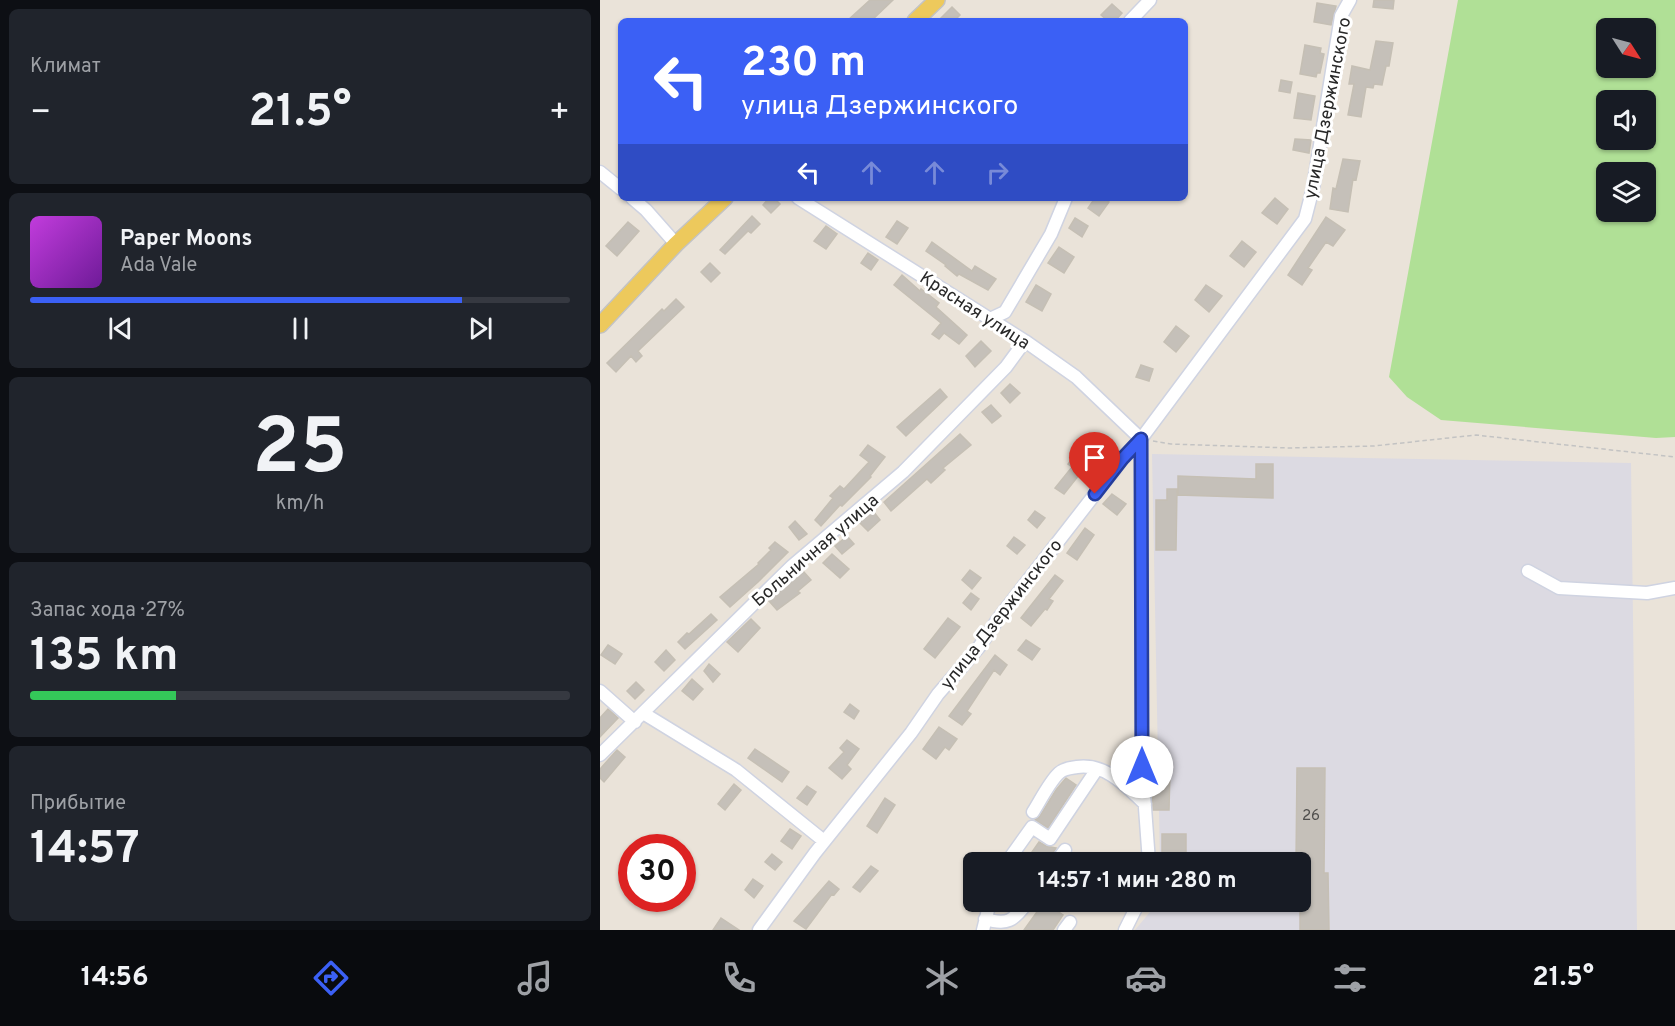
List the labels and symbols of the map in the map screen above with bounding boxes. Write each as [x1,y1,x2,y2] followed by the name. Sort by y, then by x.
[1300,15,1357,201] street label: улица Дзержинского
[1596,18,1656,78] north arrow
[915,267,1034,356] street label: Красная улица
[1069,432,1120,494] pin
[748,490,884,613] street label: Больничная улица
[936,535,1068,695] street label: улица Дзержинского
[1110,735,1174,799] position arrow
[1302,807,1320,826] house number: 26
[618,834,696,912] speed limit sign: 30

